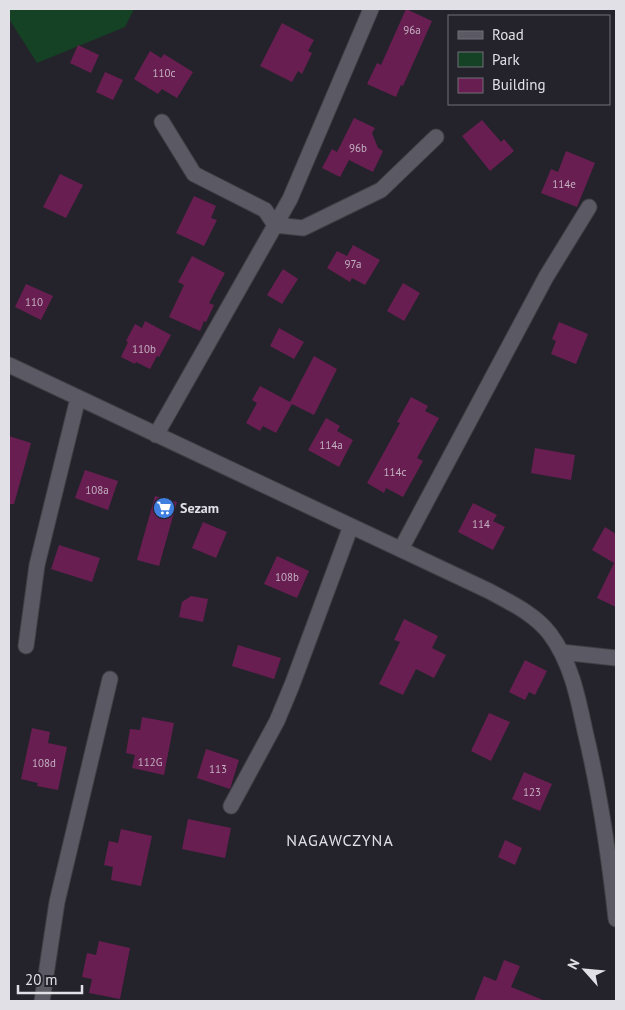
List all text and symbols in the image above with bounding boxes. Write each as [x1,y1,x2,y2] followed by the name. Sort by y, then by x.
[448,15,610,105] legend
[403,23,421,37] house number: 96a
[492,25,524,44] text: Road
[492,50,520,69] text: Park
[153,66,176,80] house number: 110c
[492,75,546,94] text: Building
[349,141,367,155] house number: 96b
[552,177,576,191] house number: 114e
[345,257,361,271] house number: 97a
[25,295,43,309] house number: 110
[132,342,156,356] house number: 110b
[319,438,343,452] house number: 114a
[384,465,407,479] house number: 114c
[85,483,109,497] house number: 108a
[152,496,176,520] supermarket icon: Sezam
[180,499,219,517] place label: Sezam
[472,517,490,531] house number: 114
[275,570,299,584] house number: 108b
[138,755,163,769] house number: 112G
[32,756,56,770] house number: 108d
[209,762,227,776] house number: 113
[523,785,541,799] house number: 123
[286,830,394,850] district label: NAGAWCZYNA
[560,945,610,995] north arrow
[563,956,584,972] text: N
[18,962,81,994] scale bar
[25,970,58,989] text: 20 m

